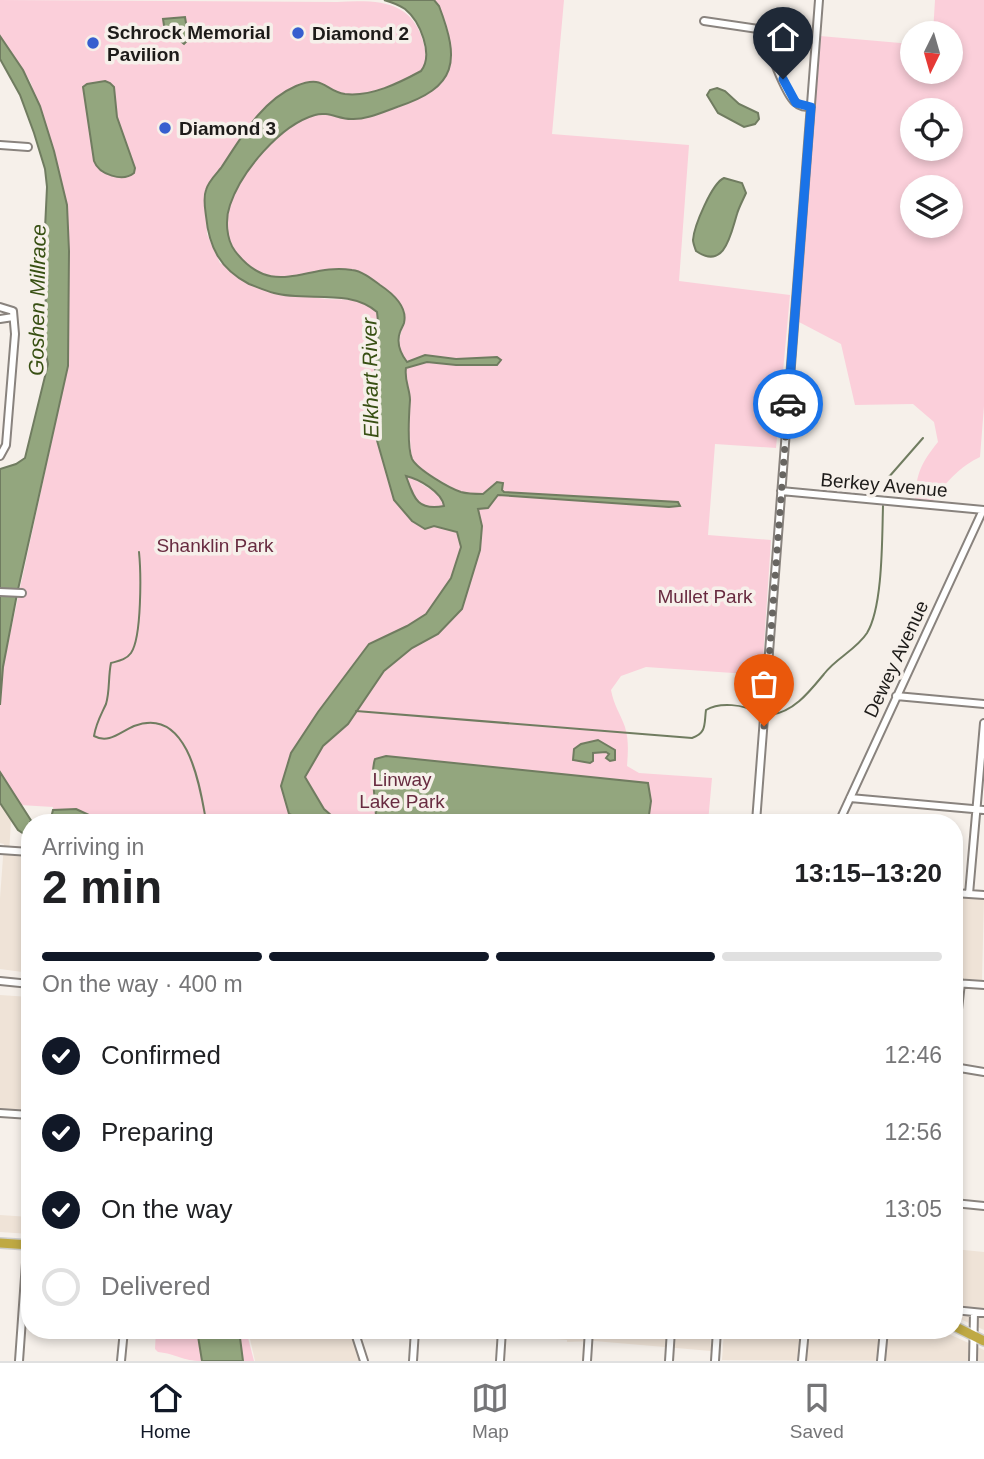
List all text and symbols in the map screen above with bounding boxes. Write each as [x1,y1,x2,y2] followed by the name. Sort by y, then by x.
[753,7,813,79] pin
[764,18,802,56] icon: home
[900,21,962,84] north arrow
[900,21,963,238] map controls
[107,22,271,65] place label: Schrock Memorial Pavilion
[312,23,409,44] place label: Diamond 2
[290,25,306,41] marker: Diamond 2
[85,35,101,51] marker: Schrock Memorial Pavilion
[900,98,963,161] button: locate
[179,118,276,139] place label: Diamond 3
[157,120,173,136] marker: Diamond 3
[900,175,963,238] button: layers
[24,224,50,376] water label: Goshen Millrace
[357,317,383,438] water label: Elkhart River
[753,369,823,439] courier
[769,385,807,423] icon: car
[820,469,948,501] street label: Berkey Avenue
[156,535,274,556] park label: Shanklin Park
[657,586,753,607] park label: Mullet Park
[860,597,932,721] street label: Dewey Avenue
[734,654,794,726] pin
[745,665,783,703] icon: bag
[359,769,445,812] park label: Linway Lake Park
[42,834,144,860] text: Arriving in
[795,858,942,888] text: 13:15–13:20
[42,861,162,913] text: 2 min
[42,971,243,997] text: On the way · 400 m
[42,1037,80,1075] icon: check
[101,1040,221,1070] text: Confirmed
[884,1042,942,1068] text: 12:46
[42,1114,80,1152] icon: check
[101,1117,214,1147] text: Preparing
[884,1119,942,1145] text: 12:56
[42,1191,80,1229] icon: check
[101,1194,233,1224] text: On the way
[884,1196,942,1222] text: 13:05
[101,1271,211,1301] text: Delivered
[140,1379,191,1443] tab: Home
[471,1379,509,1443] tab: Map
[790,1379,844,1443] tab: Saved

